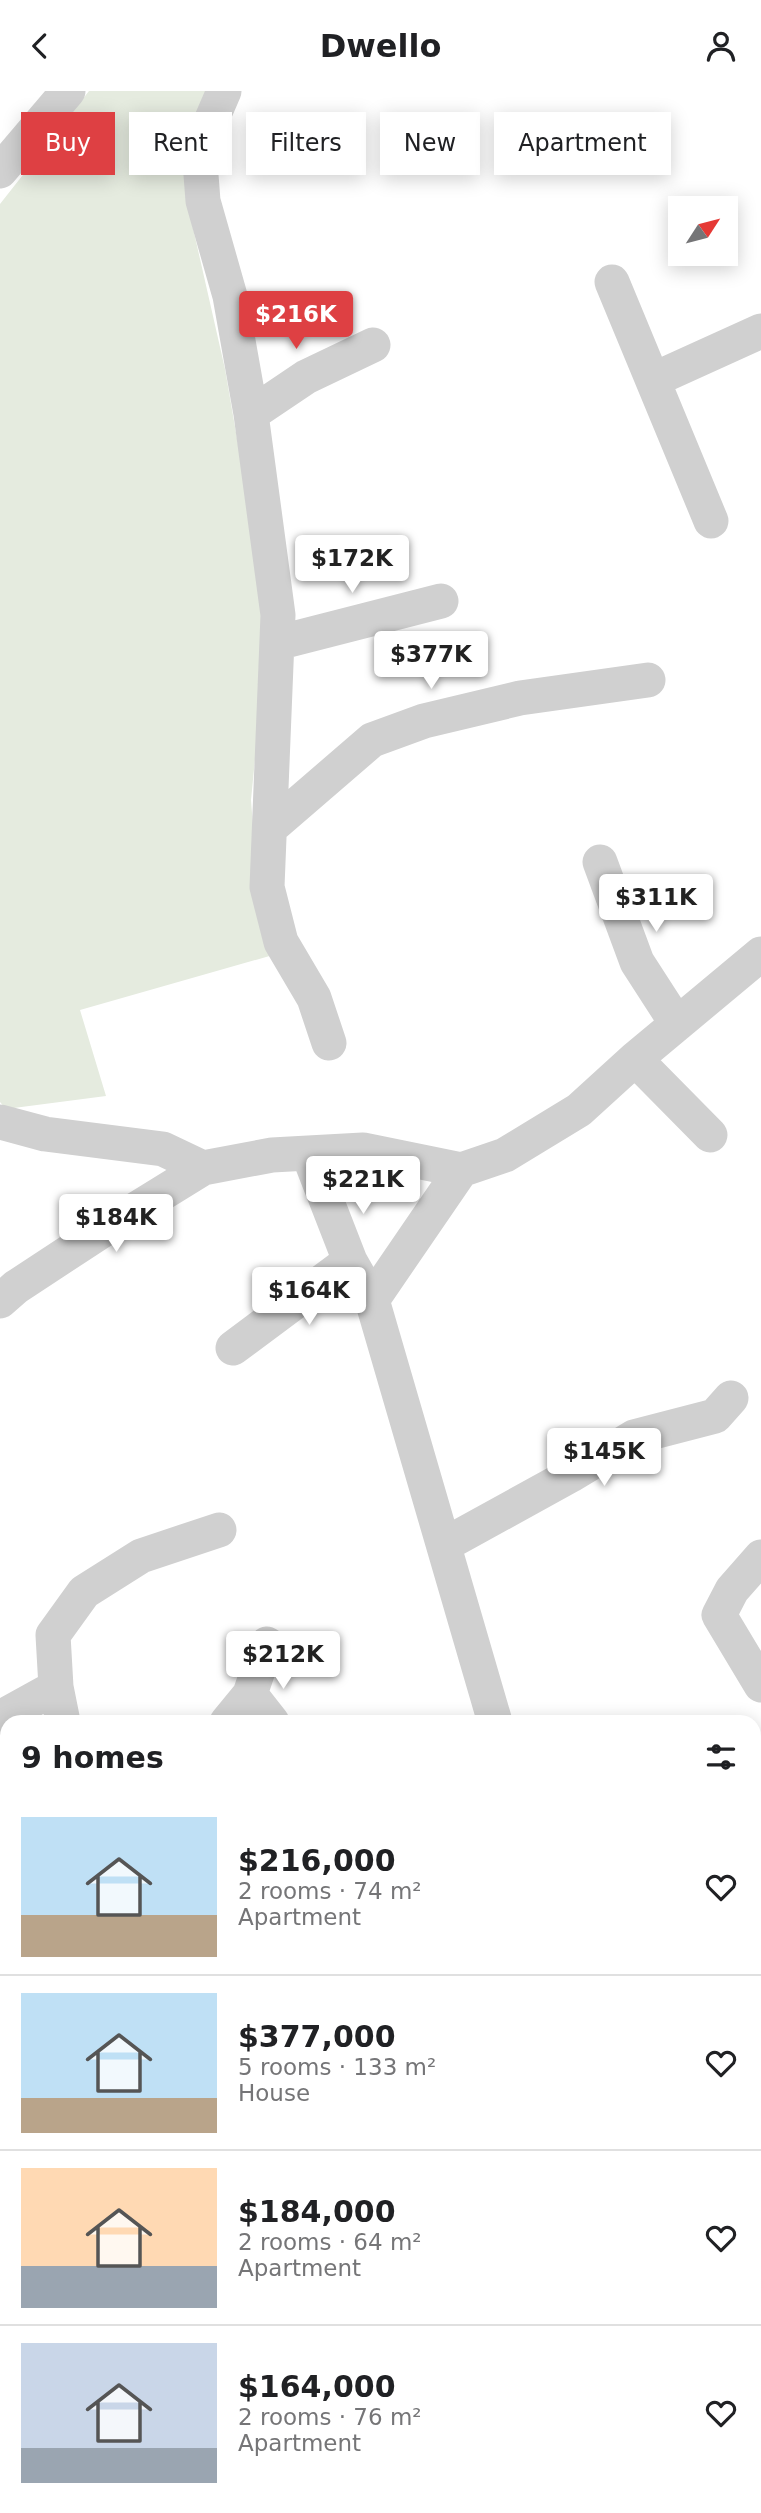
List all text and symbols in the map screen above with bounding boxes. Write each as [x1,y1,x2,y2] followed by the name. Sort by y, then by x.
[21,27,59,65] icon: back
[320,27,441,65] text: Dwello
[702,27,740,65] icon: person
[21,112,115,175] chip: Buy
[129,112,232,175] chip: Rent
[246,112,366,175] chip: Filters
[380,112,480,175] chip: New
[494,112,671,175] chip: Apartment
[668,196,738,266] north arrow
[668,196,738,266] map controls
[247,292,345,351] pin: $216K
[255,301,337,327] text: $216K
[303,535,401,595] pin: $172K
[311,545,393,571] text: $172K
[382,631,480,691] pin: $377K
[390,641,472,667] text: $377K
[607,875,705,934] pin: $311K
[615,884,697,910] text: $311K
[314,1157,412,1216] pin: $221K
[322,1166,404,1192] text: $221K
[67,1195,165,1254] pin: $184K
[75,1204,157,1230] text: $184K
[260,1267,358,1327] pin: $164K
[268,1277,350,1303] text: $164K
[555,1429,653,1488] pin: $145K
[563,1438,645,1464] text: $145K
[234,1631,332,1691] pin: $212K
[242,1641,324,1667] text: $212K
[702,1738,740,1776] icon: filters
[21,1740,164,1775] text: 9 homes
[238,1843,396,1878] text: $216,000
[77,1845,161,1929] icon: home
[702,1868,740,1906] icon: heart
[238,1878,422,1904] text: 2 rooms · 74 m²
[238,1904,361,1930] text: Apartment
[238,2019,396,2054] text: $377,000
[77,2021,161,2105] icon: home
[702,2044,740,2082] icon: heart
[238,2054,436,2080] text: 5 rooms · 133 m²
[238,2080,310,2106] text: House
[238,2194,396,2229] text: $184,000
[77,2196,161,2280] icon: home
[702,2219,740,2257] icon: heart
[238,2229,422,2255] text: 2 rooms · 64 m²
[238,2255,361,2281] text: Apartment
[238,2369,396,2404] text: $164,000
[77,2371,161,2455] icon: home
[702,2394,740,2432] icon: heart
[238,2404,422,2430] text: 2 rooms · 76 m²
[238,2430,361,2456] text: Apartment

